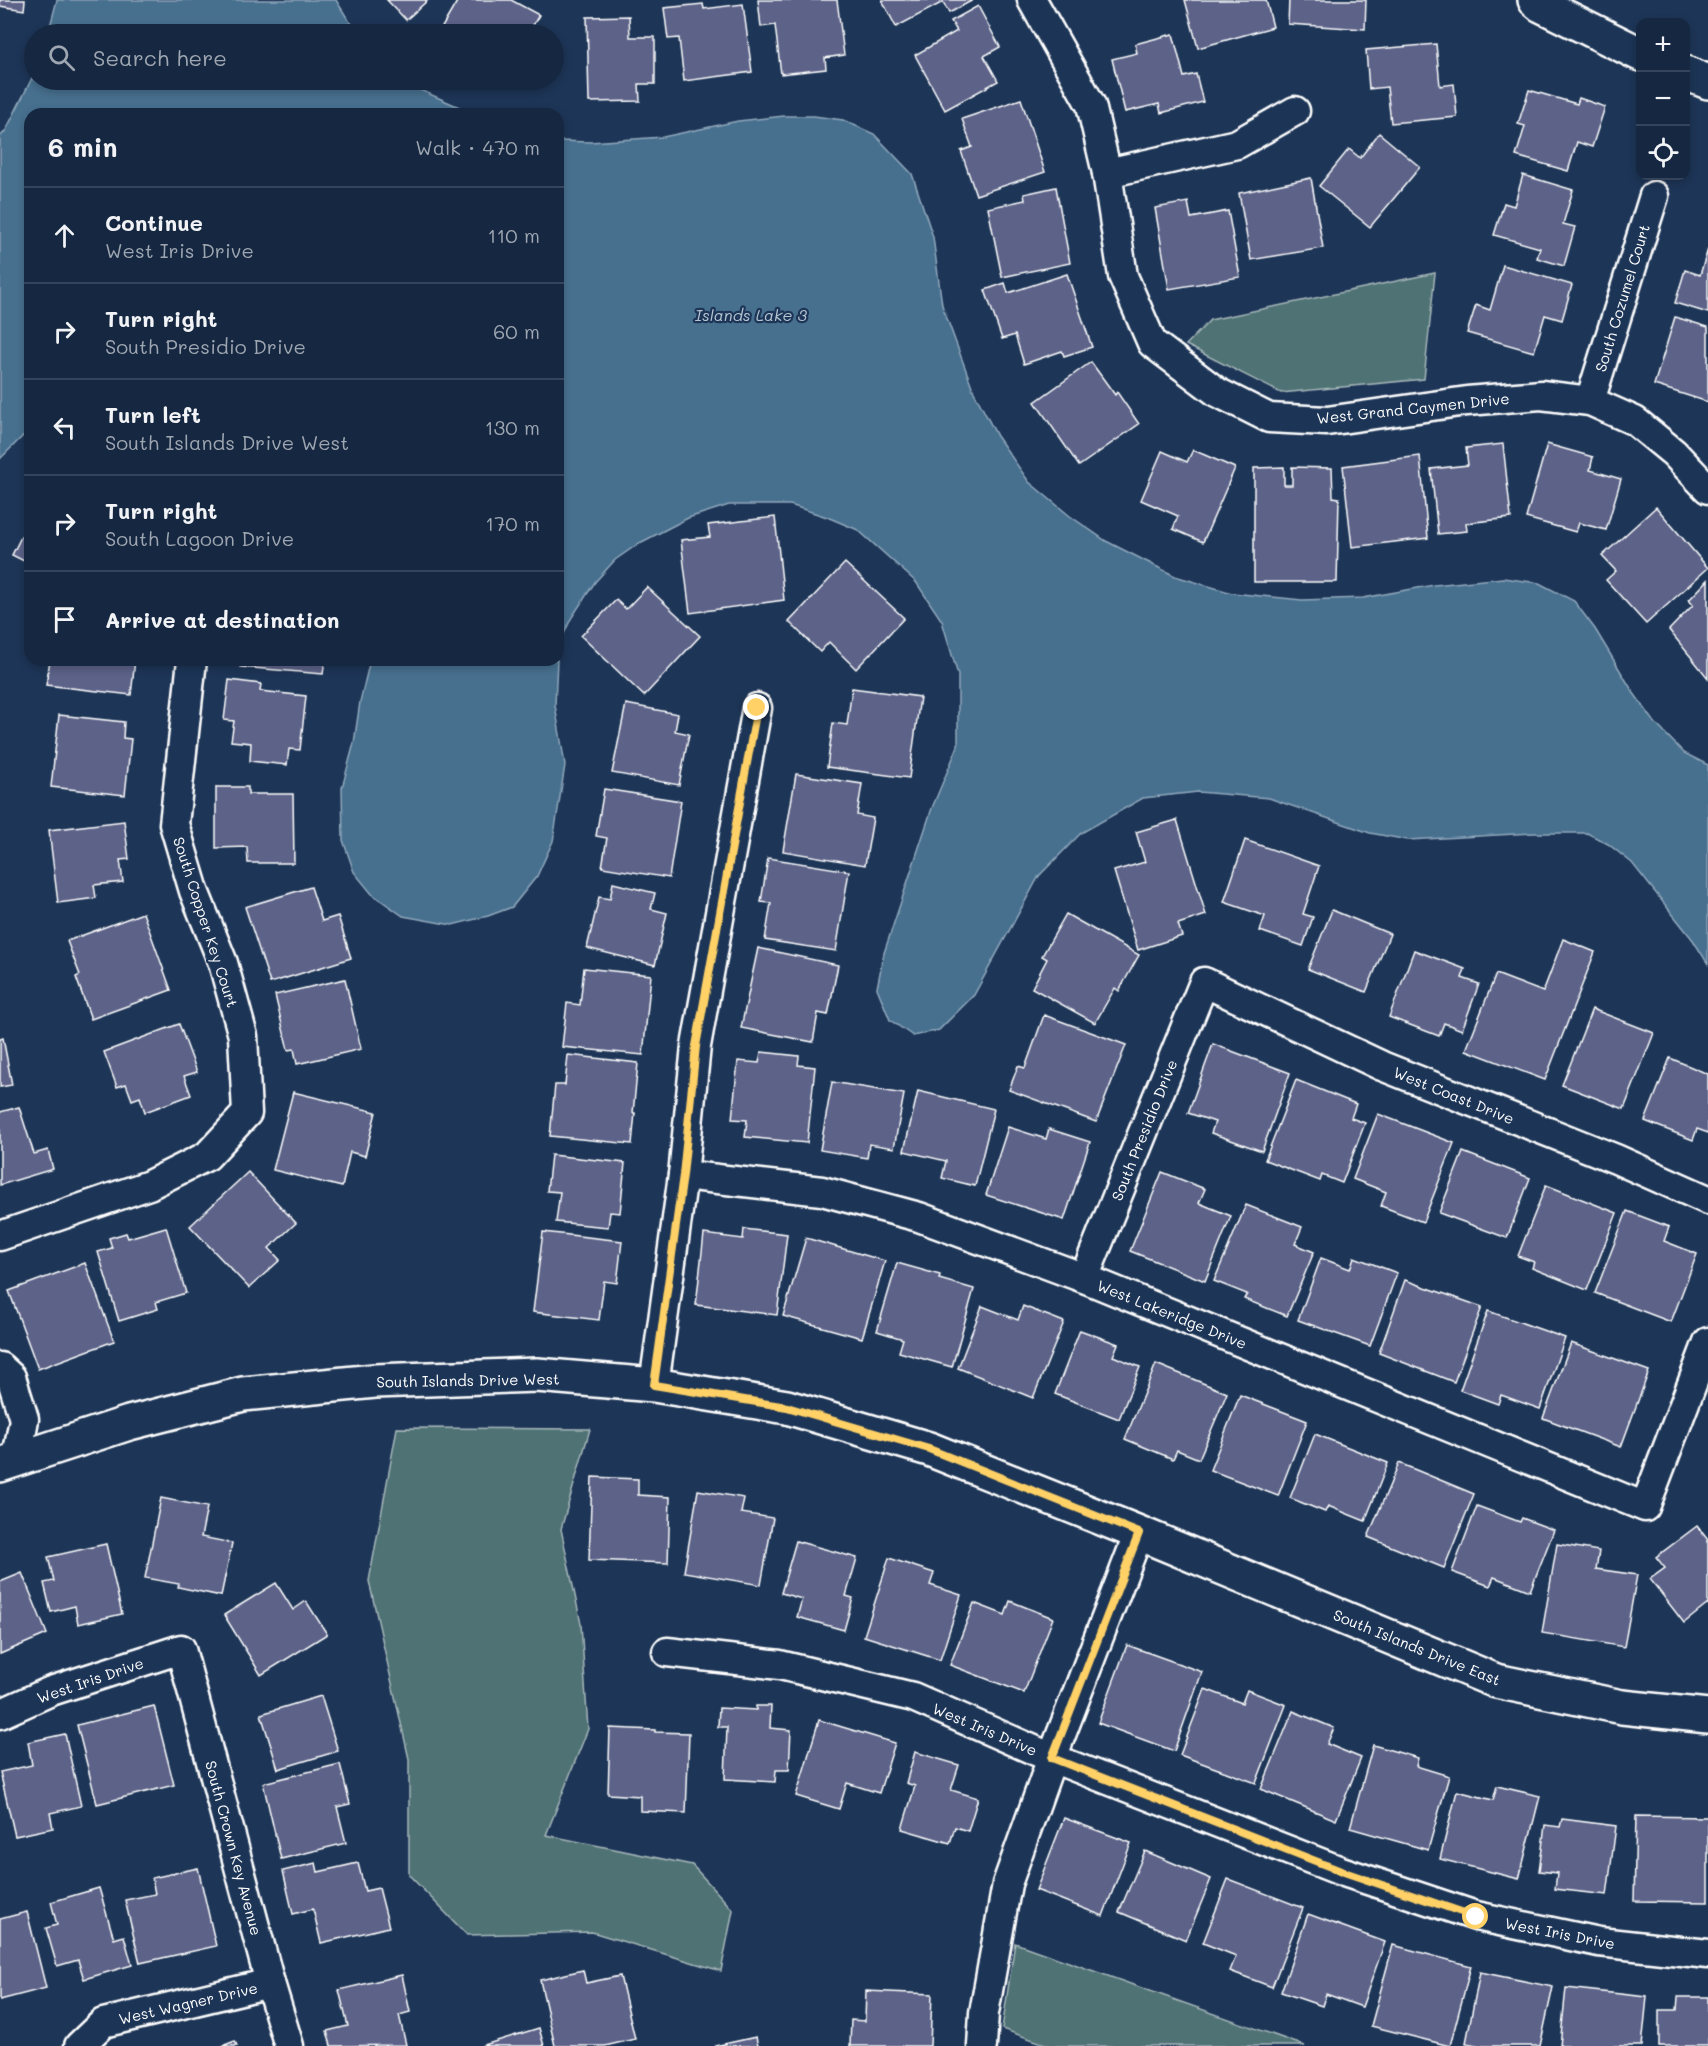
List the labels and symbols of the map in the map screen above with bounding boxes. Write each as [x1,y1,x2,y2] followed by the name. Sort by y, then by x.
[1590,222,1654,374] street label: South Cozumel Court
[695,304,808,325] water label: Islands Lake 3
[1316,388,1510,428] street label: West Grand Caymen Drive
[743,694,769,720] route end
[169,834,243,1010] street label: South Copper Key Court
[1106,1056,1182,1204] street label: South Presidio Drive
[1391,1062,1517,1128] street label: West Coast Drive
[1094,1275,1250,1353] street label: West Lakeridge Drive
[376,1368,560,1392] street label: South Islands Drive West
[1330,1604,1504,1690] street label: South Islands Drive East
[34,1652,146,1708] street label: West Iris Drive
[930,1698,1040,1760] street label: West Iris Drive
[201,1758,267,1938] street label: South Crown Key Avenue
[1462,1903,1488,1929] route start
[1503,1913,1617,1953] street label: West Iris Drive
[117,1977,259,2029] street label: West Wagner Drive

